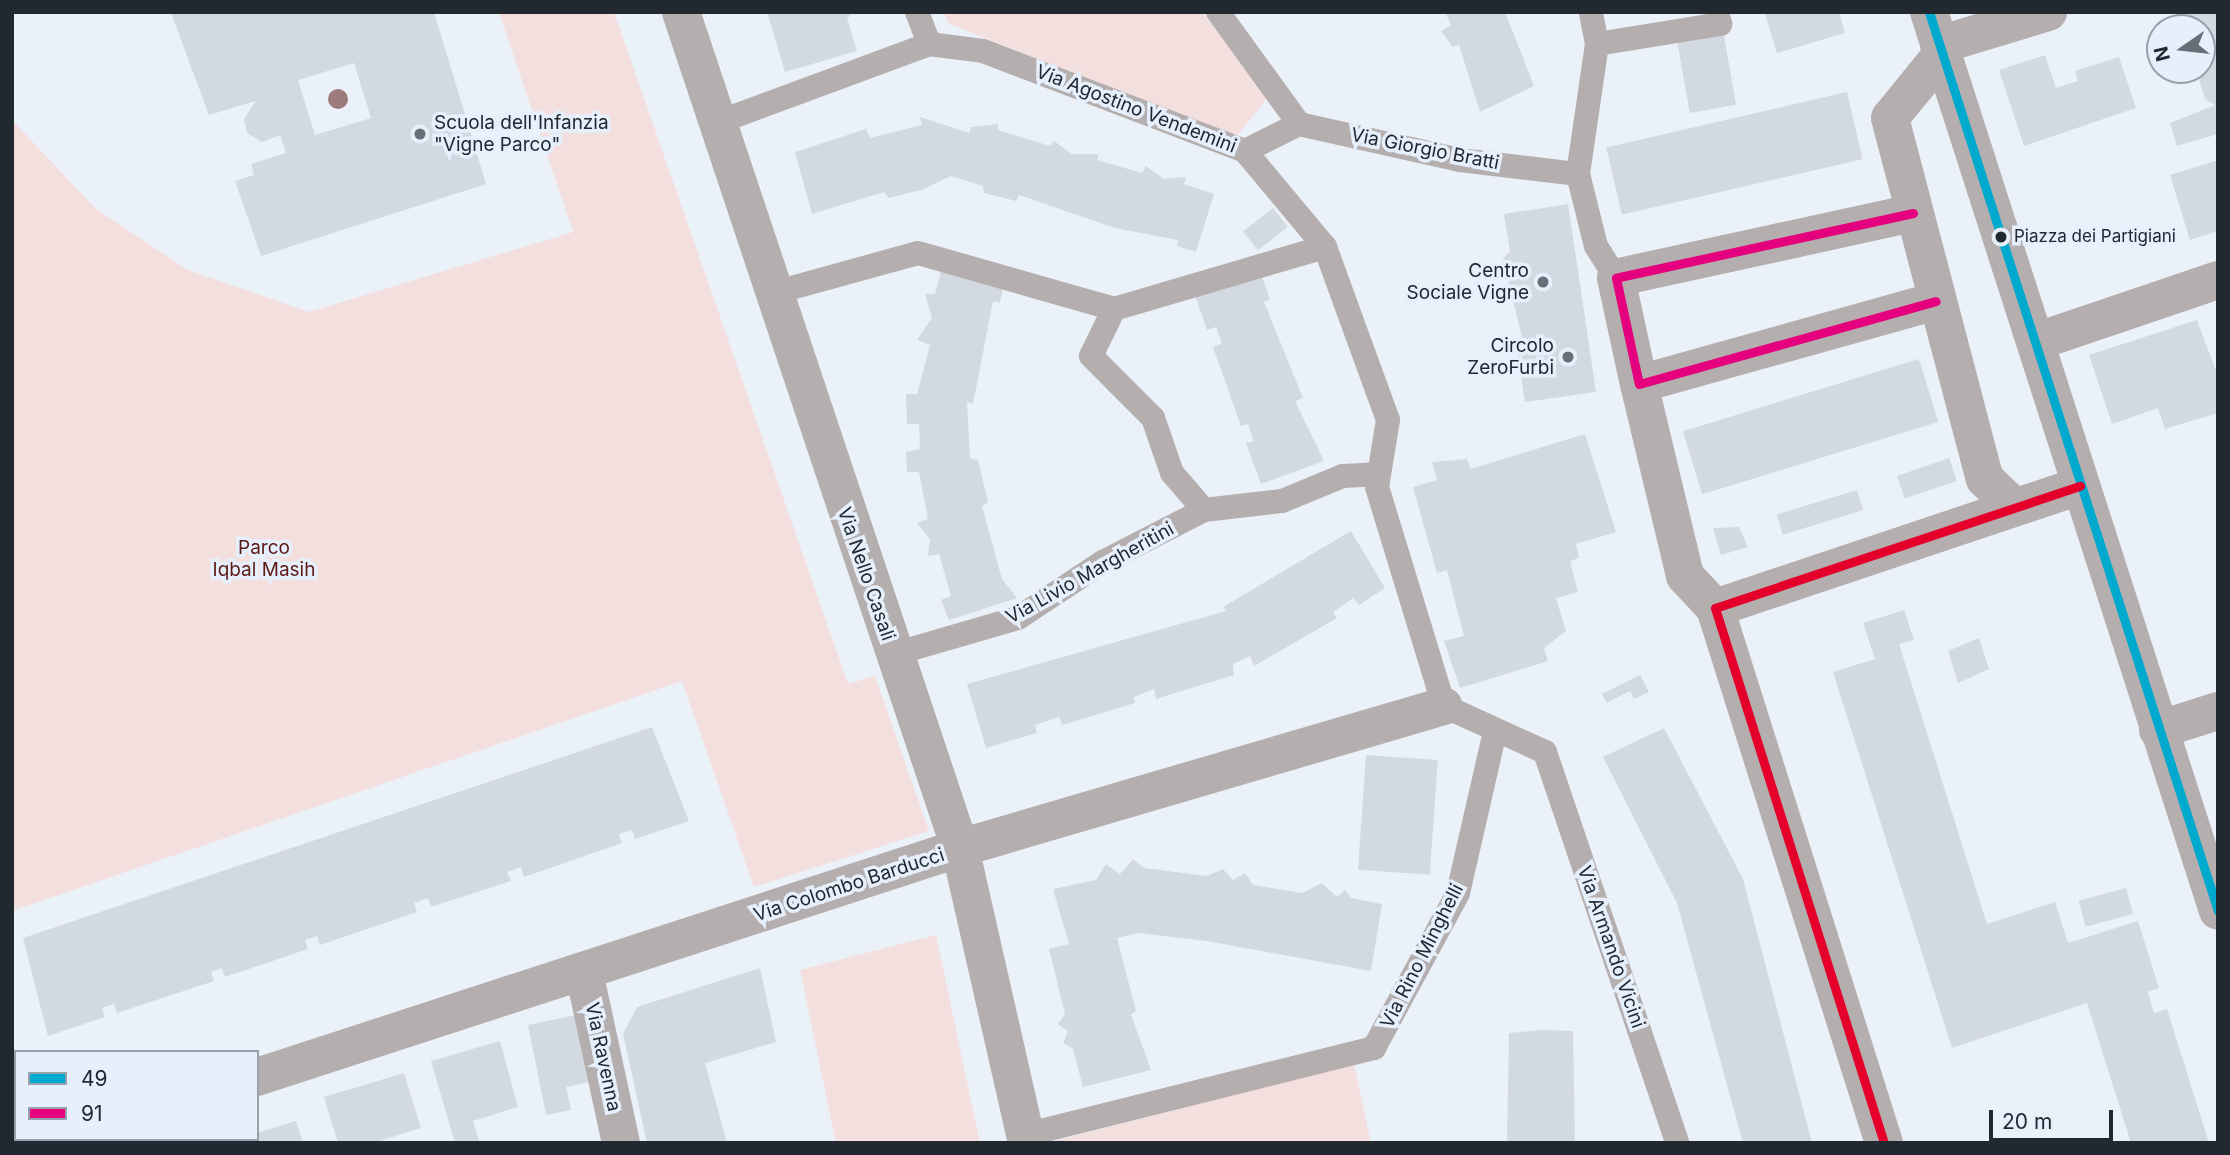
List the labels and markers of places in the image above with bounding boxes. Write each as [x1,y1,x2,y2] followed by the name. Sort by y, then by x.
[434,112,609,156] place label: Scuola dell'Infanzia "Vigne Parco"
[412,126,428,142] marker: Scuola dell'Infanzia "Vigne Parco"
[2014,227,2176,247] place label: Piazza dei Partigiani
[1994,230,2008,244] marker: Piazza dei Partigiani
[1407,260,1529,304] place label: Centro Sociale Vigne
[1535,274,1551,290] marker: Centro Sociale Vigne
[1467,335,1554,379] place label: Circolo ZeroFurbi
[1560,349,1576,365] marker: Circolo ZeroFurbi

